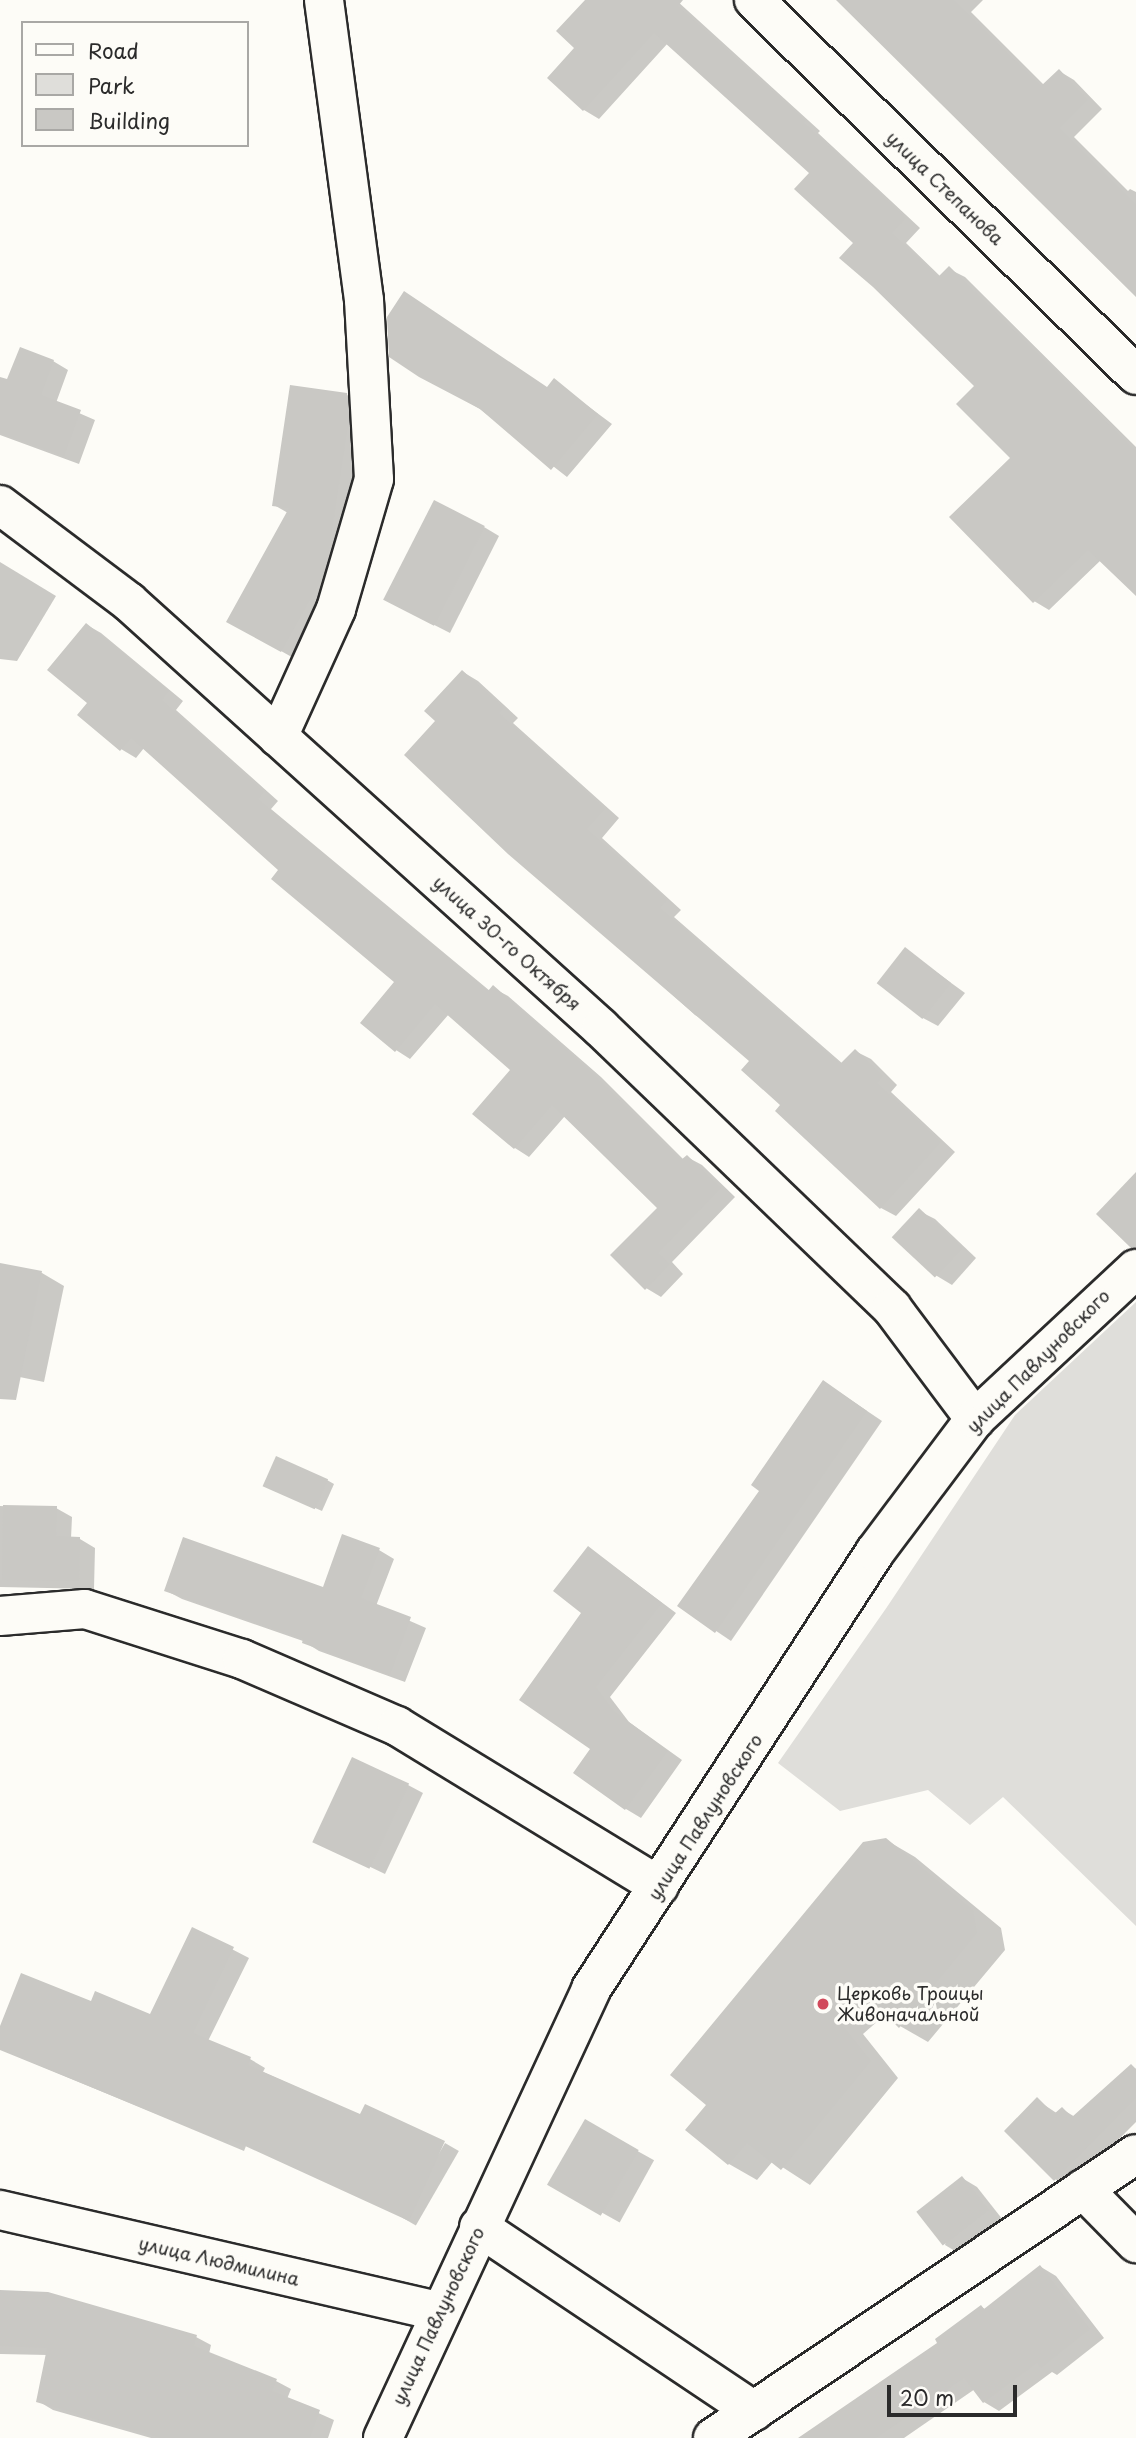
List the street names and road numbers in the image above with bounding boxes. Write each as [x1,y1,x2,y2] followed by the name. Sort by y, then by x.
[882,126,1008,250] street label: улица Степанова
[428,871,586,1015] street label: улица 30-го Октября
[962,1285,1114,1437] street label: улица Павлуновского
[643,1730,767,1904] street label: улица Павлуновского
[387,2224,489,2408] street label: улица Павлуновского
[136,2232,302,2290] street label: улица Людмилина

